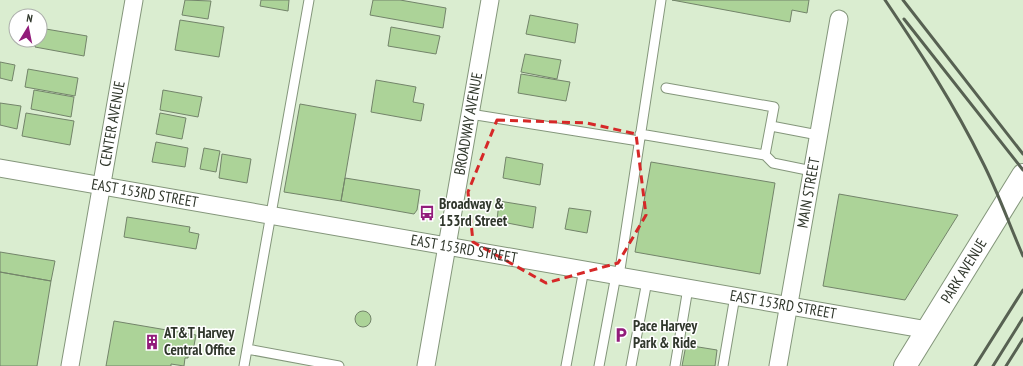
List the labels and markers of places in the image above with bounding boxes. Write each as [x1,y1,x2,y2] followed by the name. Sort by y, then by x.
[439,194,508,230] place label: Broadway & 153rd Street
[418,204,436,222] bus stop icon: Broadway & 153rd Street
[633,316,698,352] place label: Pace Harvey Park & Ride
[163,323,236,359] place label: AT&T Harvey Central Office
[612,326,630,344] parking icon: Pace Harvey Park & Ride
[143,333,161,351] building icon: AT&T Harvey Central Office

